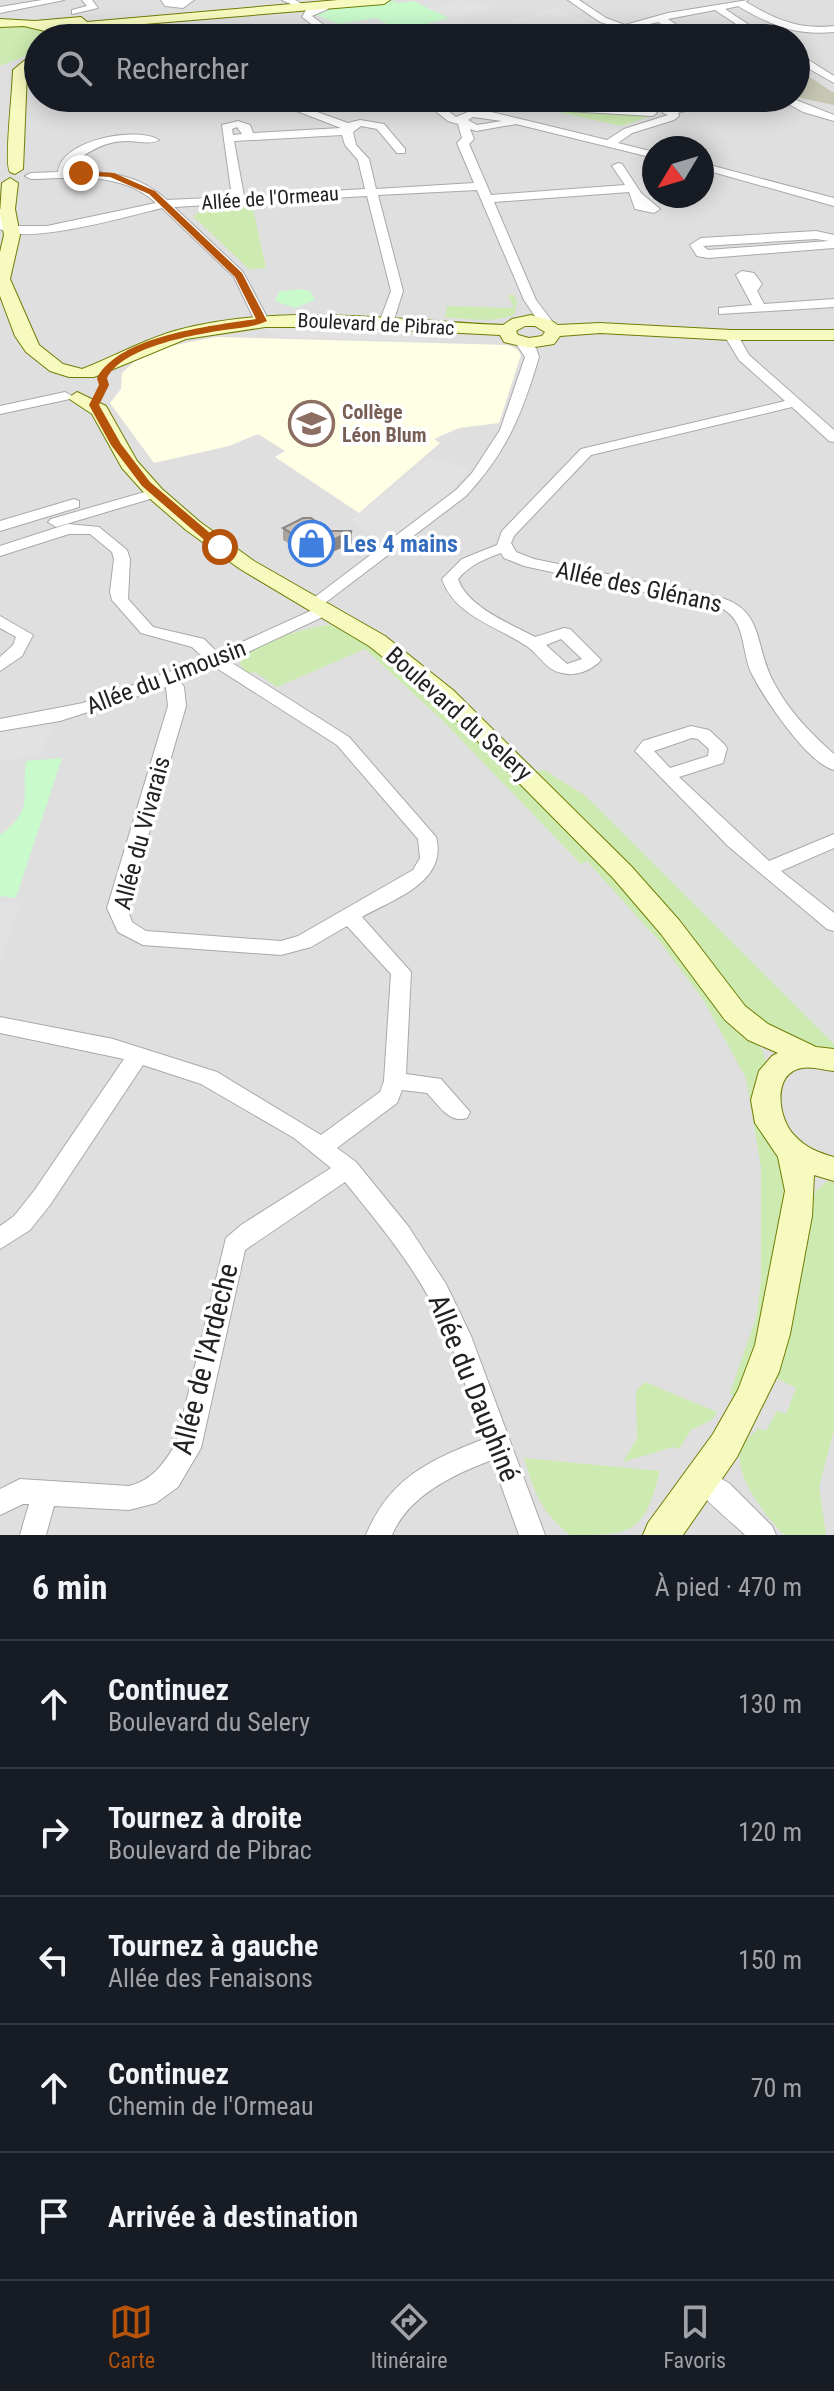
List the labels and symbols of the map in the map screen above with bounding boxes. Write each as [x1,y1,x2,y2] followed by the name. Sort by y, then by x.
[642,136,714,208] north arrow
[63,155,99,191] route end
[200,181,340,215] street label: Allée de l'Ormeau
[297,308,455,340] street label: Boulevard de Pibrac
[287,400,335,448] school or university icon: Collège Léon Blum
[342,400,426,447] place label: Collège Léon Blum
[288,520,336,568] shop icon: Les 4 mains
[202,529,238,565] route start
[343,530,458,558] place label: Les 4 mains
[553,556,725,618] street label: Allée des Glénans
[82,634,250,720] street label: Allée du Limousin
[380,641,538,787] street label: Boulevard du Selery
[108,753,176,913] street label: Allée du Vivarais
[165,1260,245,1458] street label: Allée de l'Ardèche
[421,1290,527,1486] street label: Allée du Dauphiné

